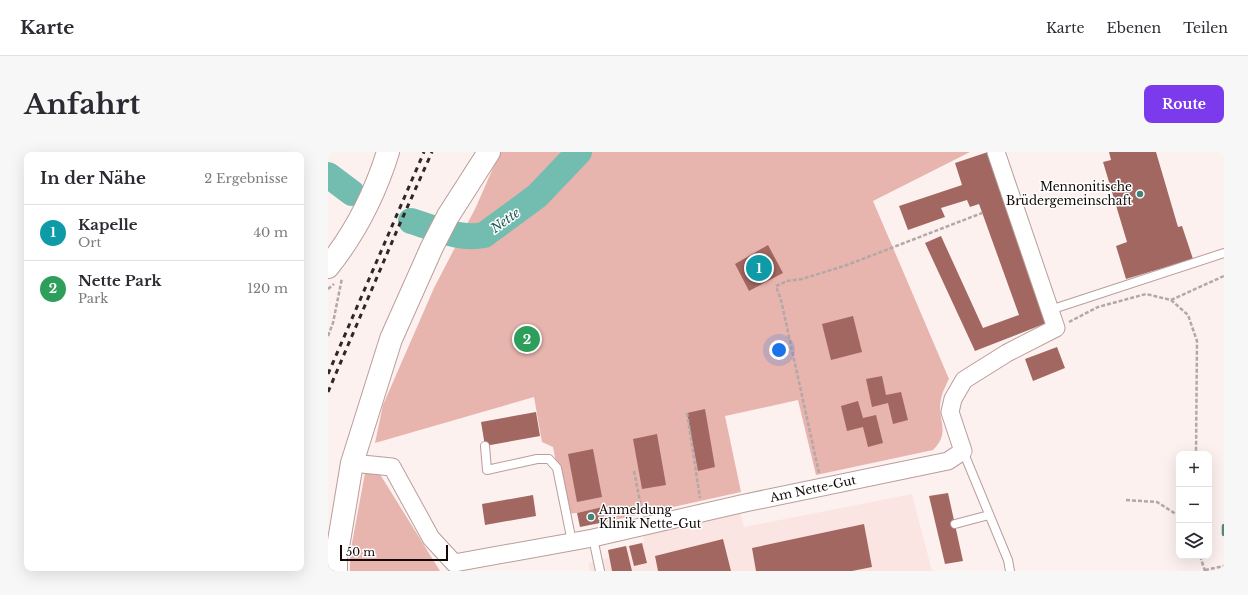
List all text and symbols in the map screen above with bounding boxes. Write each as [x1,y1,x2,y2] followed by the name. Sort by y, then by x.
[20,16,74,39] text: Karte
[1046,19,1085,37] text: Karte
[1107,19,1161,37] text: Ebenen
[1183,19,1228,37] text: Teilen
[1144,85,1224,123] button: Route
[24,87,140,122] text: Anfahrt
[40,168,146,189] text: In der Nähe
[204,170,288,187] text: 2 Ergebnisse
[1006,179,1132,208] place label: Mennonitische Brüdergemeinschaft
[1135,189,1145,199] marker: Mennonitische Brüdergemeinschaft
[487,204,523,237] water label: Nette
[78,215,138,234] text: Kapelle
[50,224,56,241] text: 1
[253,224,288,241] text: 40 m
[78,234,101,251] text: Ort
[746,253,772,283] pin: 1
[78,271,161,290] text: Nette Park
[49,280,57,297] text: 2
[247,280,288,297] text: 120 m
[78,290,108,307] text: Park
[514,324,540,354] pin: 2
[769,340,789,360] your location
[1176,451,1212,559] map controls
[1176,451,1212,487] button: +
[768,472,858,505] street label: Am Nette-Gut
[1176,487,1212,523] button: −
[598,502,702,531] place label: Anmeldung Klinik Nette-Gut
[586,512,596,522] marker: Anmeldung Klinik Nette-Gut
[1176,523,1212,559] button: layers
[340,543,448,562] scale bar
[346,545,375,559] text: 50 m

